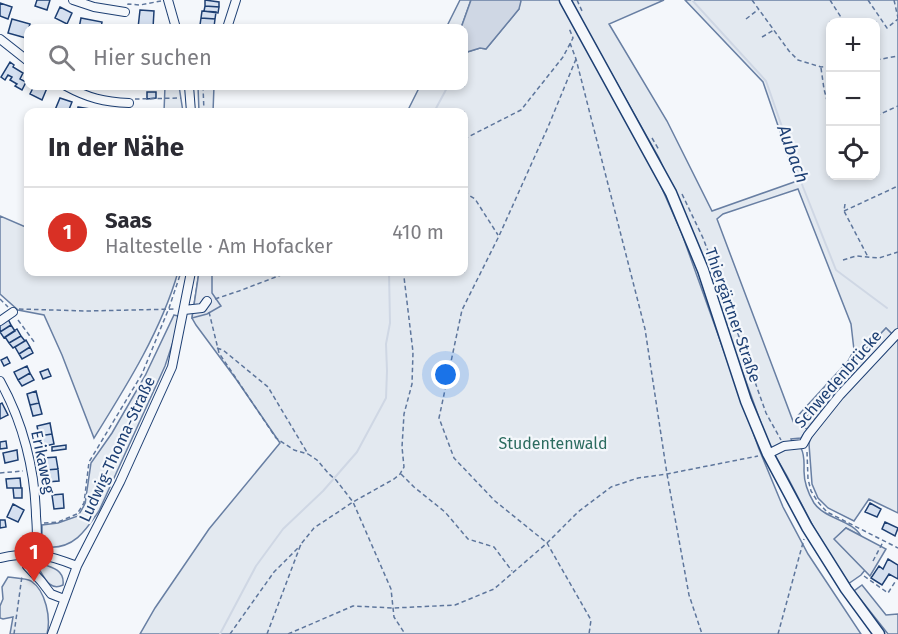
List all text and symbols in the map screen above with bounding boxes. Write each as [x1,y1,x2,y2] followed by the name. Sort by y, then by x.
[826,18,880,180] map controls
[826,18,880,72] button: +
[24,24,468,90] search box
[45,41,78,74] icon: search
[93,44,212,71] text: Hier suchen
[826,72,880,126] button: −
[772,121,814,186] water label: Aubach
[826,126,880,180] button: locate
[48,132,184,163] text: In der Nähe
[105,207,152,234] text: Saas
[63,220,72,244] text: 1
[392,220,444,244] text: 410 m
[105,234,333,258] text: Haltestelle · Am Hofacker
[701,245,765,385] street label: Thiergärtner Straße
[790,326,886,432] street label: Schwedenbrücke
[431,360,460,389] your location
[75,373,159,525] street label: Ludwig-Thoma-Straße
[27,429,59,496] street label: Erikaweg
[498,434,608,453] park label: Studentenwald
[15,532,54,582] pin: 1

